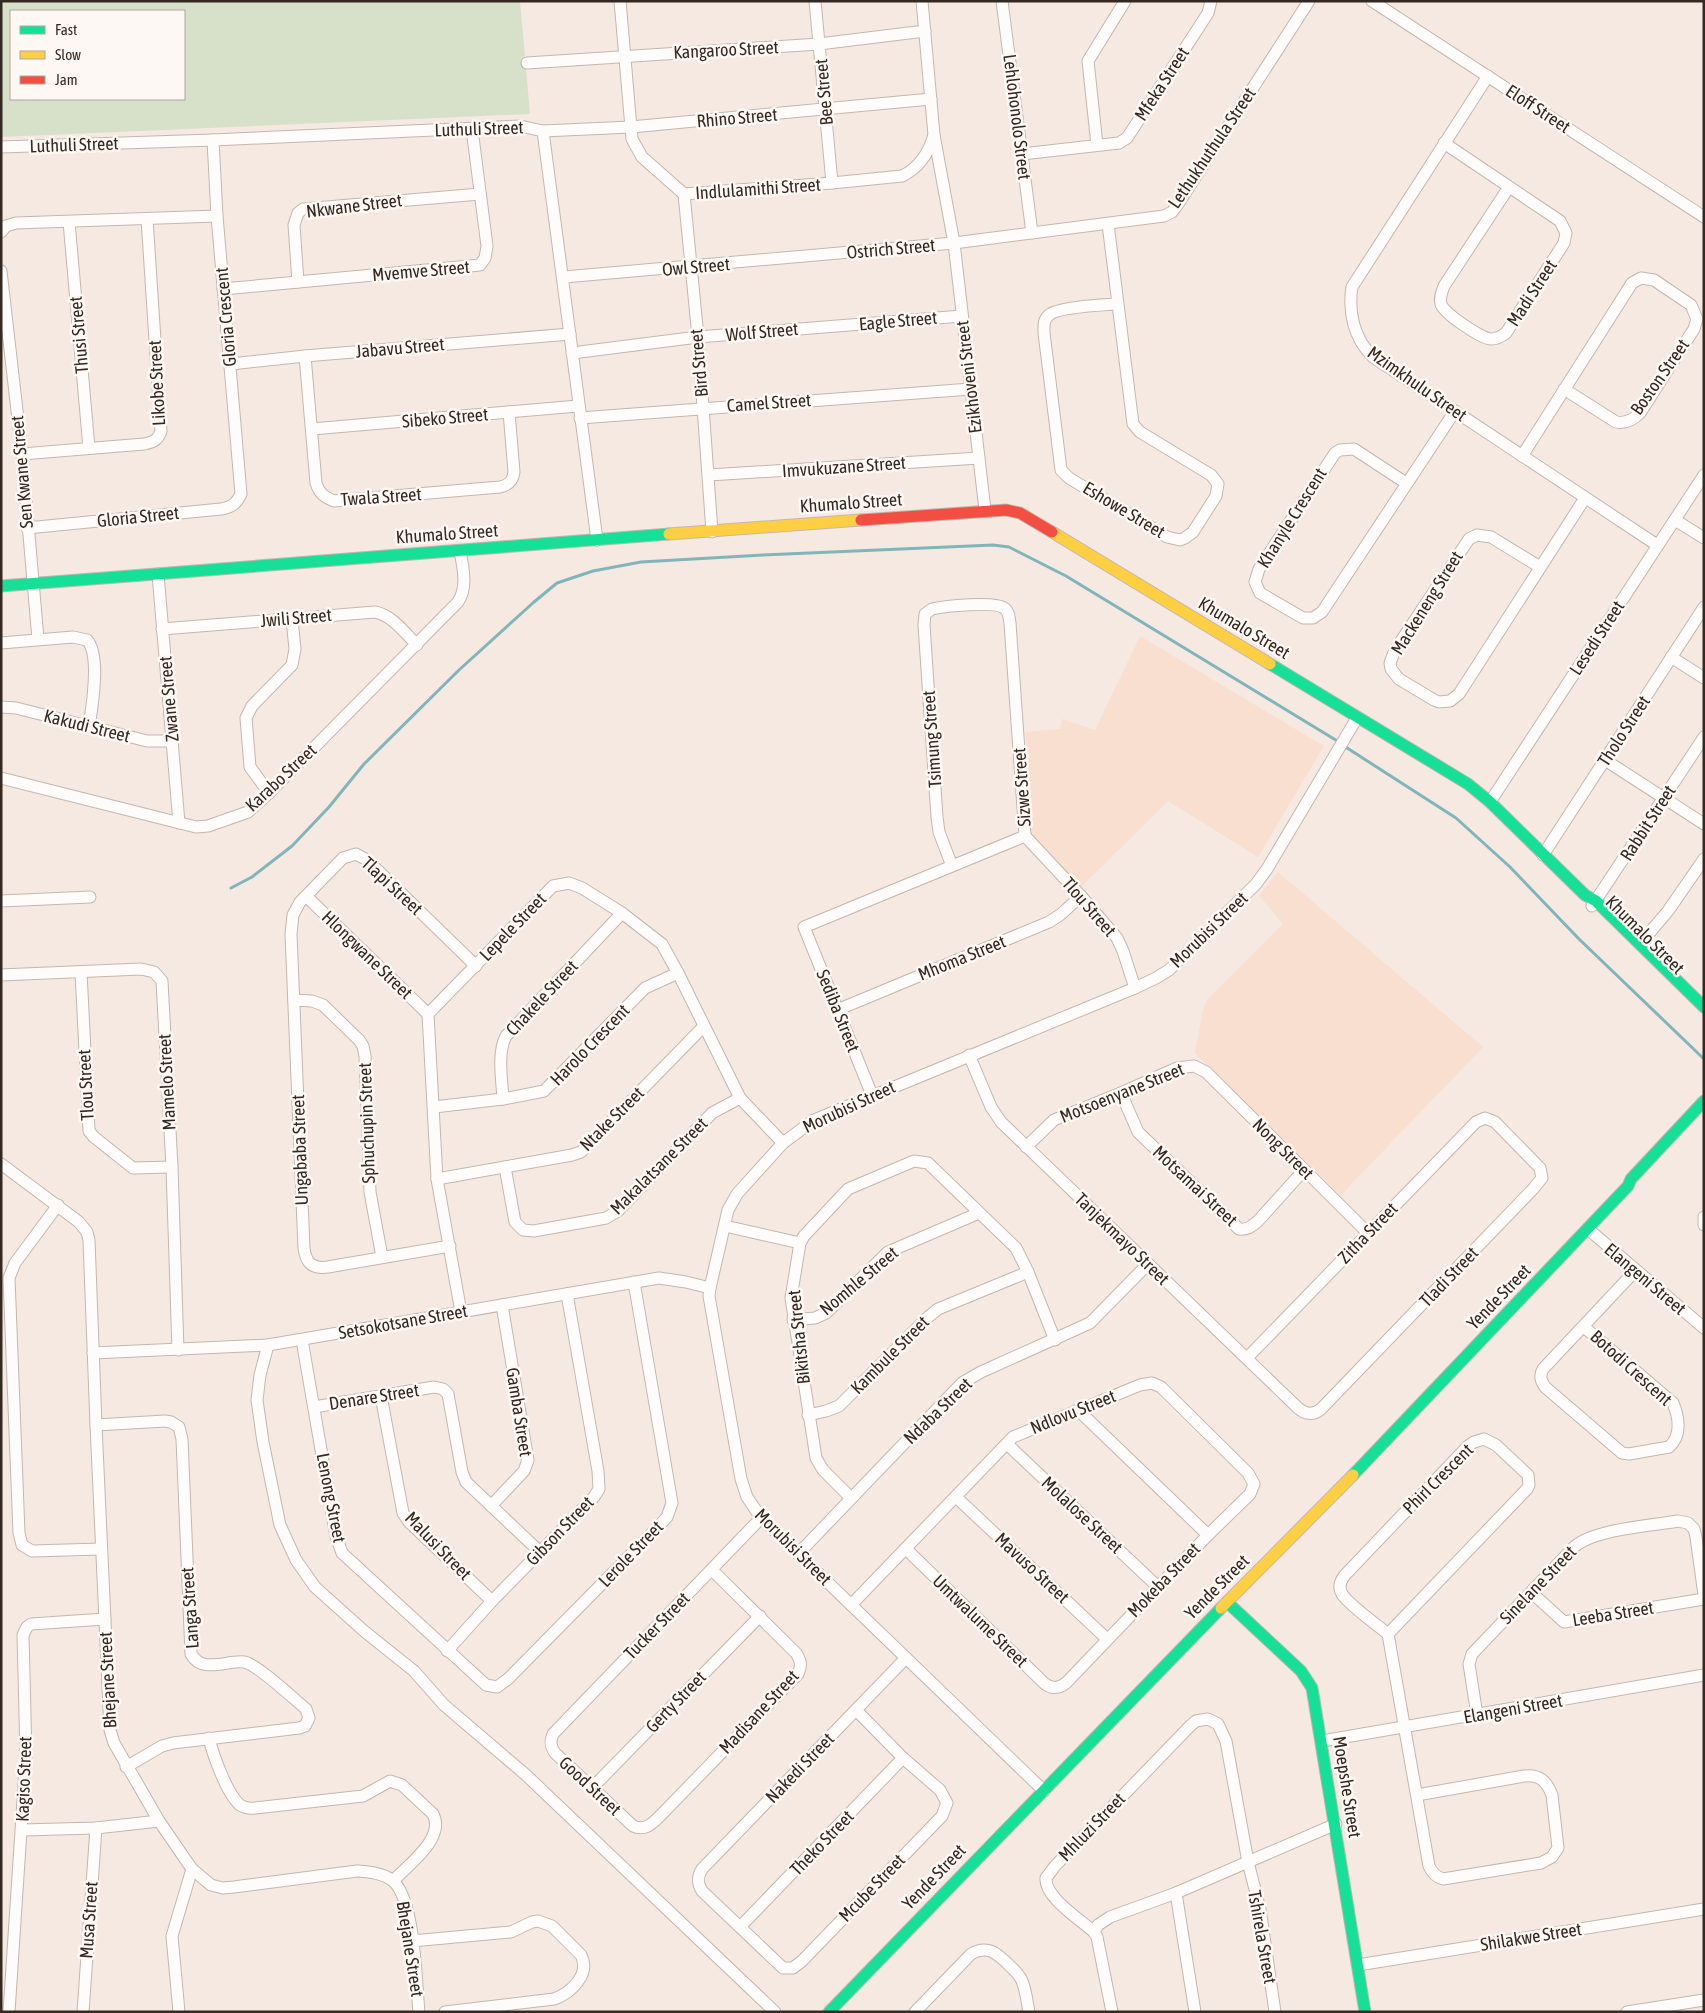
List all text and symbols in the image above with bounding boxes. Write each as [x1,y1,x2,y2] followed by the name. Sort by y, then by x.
[10,10,185,100] legend
[55,21,77,38] text: Fast
[673,36,779,63] street label: Kangaroo Street
[1130,43,1193,124] street label: Mfeka Street
[55,46,81,63] text: Slow
[999,53,1036,181] street label: Lehlohonolo Street
[810,58,837,126] street label: Bee Street
[55,71,78,88] text: Jam
[1502,80,1574,137] street label: Eloff Street
[1164,83,1260,212] street label: Lethukhuthula Street
[696,104,778,131] street label: Rhino Street
[434,116,524,141] street label: Luthuli Street
[29,132,119,157] street label: Luthuli Street
[695,174,821,203] street label: Indlulamithi Street
[305,189,403,222] street label: Nkwane Street
[846,234,936,263] street label: Ostrich Street
[661,253,731,280] street label: Owl Street
[371,256,471,285] street label: Mvemve Street
[1502,256,1561,330] street label: Madi Street
[211,267,240,368] street label: Gloria Crescent
[65,296,92,375] street label: Thusi Street
[858,307,938,334] street label: Eagle Street
[725,318,799,345] street label: Wolf Street
[951,319,986,435] street label: Ezikhoveni Street
[685,328,712,398] street label: Bird Street
[355,333,445,362] street label: Jabavu Street
[1626,335,1693,419] street label: Boston Street
[144,340,169,426] street label: Likobe Street
[1364,342,1471,426] street label: Mzimkhulu Street
[726,389,812,416] street label: Camel Street
[401,403,489,432] street label: Sibeko Street
[6,415,37,529] street label: Sen Kwane Street
[781,452,907,481] street label: Imvukuzane Street
[1252,464,1331,572] street label: Khanyle Crescent
[1080,477,1169,542] street label: Eshowe Street
[340,483,422,510] street label: Twala Street
[799,488,903,517] street label: Khumalo Street
[96,502,180,531] street label: Gloria Street
[395,519,499,548] street label: Khumalo Street
[1386,547,1467,658] street label: Mackeneng Street
[1195,592,1294,663] street label: Khumalo Street
[1565,597,1628,679] street label: Lesedi Street
[259,604,332,631] street label: Jwili Street
[154,655,183,743] street label: Zwane Street
[918,690,945,788] street label: Tsimung Street
[1593,692,1654,770] street label: Tholo Street
[42,705,132,746] street label: Kakudi Street
[241,740,320,816] street label: Karabo Street
[1008,747,1035,827] street label: Sizwe Street
[1615,781,1680,864] street label: Rabbit Street
[358,852,427,919] street label: Tlapi Street
[1058,873,1121,940] street label: Tlou Street
[1166,887,1252,972] street label: Morubisi Street
[475,888,550,965] street label: Lepele Street
[1602,891,1689,978] street label: Khumalo Street
[318,906,417,1003] street label: Hlongwane Street
[915,930,1009,985] street label: Mhoma Street
[501,956,582,1040] street label: Chakele Street
[812,966,865,1055] street label: Sediba Street
[546,1000,634,1090] street label: Harolo Crescent
[153,1033,180,1131] street label: Mamelo Street
[73,1049,98,1121] street label: Tlou Street
[1057,1058,1187,1127] street label: Motsoenyane Street
[354,1062,379,1184] street label: Sphuchupin Street
[799,1076,898,1137] street label: Morubisi Street
[575,1082,648,1155] street label: Ntake Street
[287,1094,312,1206] street label: Ungababa Street
[606,1113,712,1219] street label: Makalatsane Street
[1249,1114,1318,1183] street label: Nong Street
[1149,1141,1242,1230] street label: Motsamai Street
[1071,1188,1174,1289] street label: Tanjekmayo Street
[1334,1198,1402,1267] street label: Zitha Street
[1600,1238,1690,1319] street label: Elangeni Street
[815,1242,902,1319] street label: Nomhle Street
[1415,1242,1482,1311] street label: Tladi Street
[1462,1260,1535,1334] street label: Yende Street
[783,1289,814,1385] street label: Bikitsha Street
[337,1300,469,1343] street label: Setsokotsane Street
[846,1311,933,1398] street label: Kambule Street
[1586,1326,1676,1410] street label: Botodi Crescent
[502,1366,537,1458] street label: Gamba Street
[899,1373,976,1448] street label: Ndaba Street
[327,1379,420,1414] street label: Denare Street
[1027,1385,1119,1438] street label: Ndlovu Street
[1398,1439,1477,1518] street label: PhirI Crescent
[313,1451,350,1544] street label: Lenong Street
[1037,1472,1127,1558] street label: Molalose Street
[522,1492,598,1569] street label: Gibson Street
[751,1504,836,1589] street label: Morubisi Street
[401,1507,476,1584] street label: Malusi Street
[594,1516,667,1591] street label: Lerole Street
[991,1528,1074,1607] street label: Mavuso Street
[1123,1538,1204,1621] street label: Mokeba Street
[1495,1541,1580,1628] street label: Sinelane Street
[1180,1550,1253,1623] street label: Yende Street
[176,1567,203,1650] street label: Langa Street
[928,1570,1032,1671] street label: Umtwalume Street
[619,1588,694,1664] street label: Tucker Street
[1571,1597,1655,1630] street label: Leeba Street
[94,1631,121,1729] street label: Bhejane Street
[715,1665,803,1758] street label: Madisane Street
[641,1667,710,1737] street label: Gerty Street
[1462,1689,1564,1728] street label: Elangeni Street
[761,1728,838,1807] street label: Nakedi Street
[1329,1735,1366,1839] street label: Moepshe Street
[12,1736,35,1822] street label: Kagiso Street
[555,1752,626,1820] street label: Good Street
[1054,1788,1129,1865] street label: Mhluzi Street
[785,1806,858,1880] street label: Theko Street
[897,1840,970,1914] street label: Yende Street
[834,1849,909,1926] street label: Mcube Street
[75,1881,102,1959] street label: Musa Street
[1244,1888,1281,1985] street label: Tshirela Street
[393,1899,428,1998] street label: Bhejane Street
[1479,1918,1583,1955] street label: Shilakwe Street

